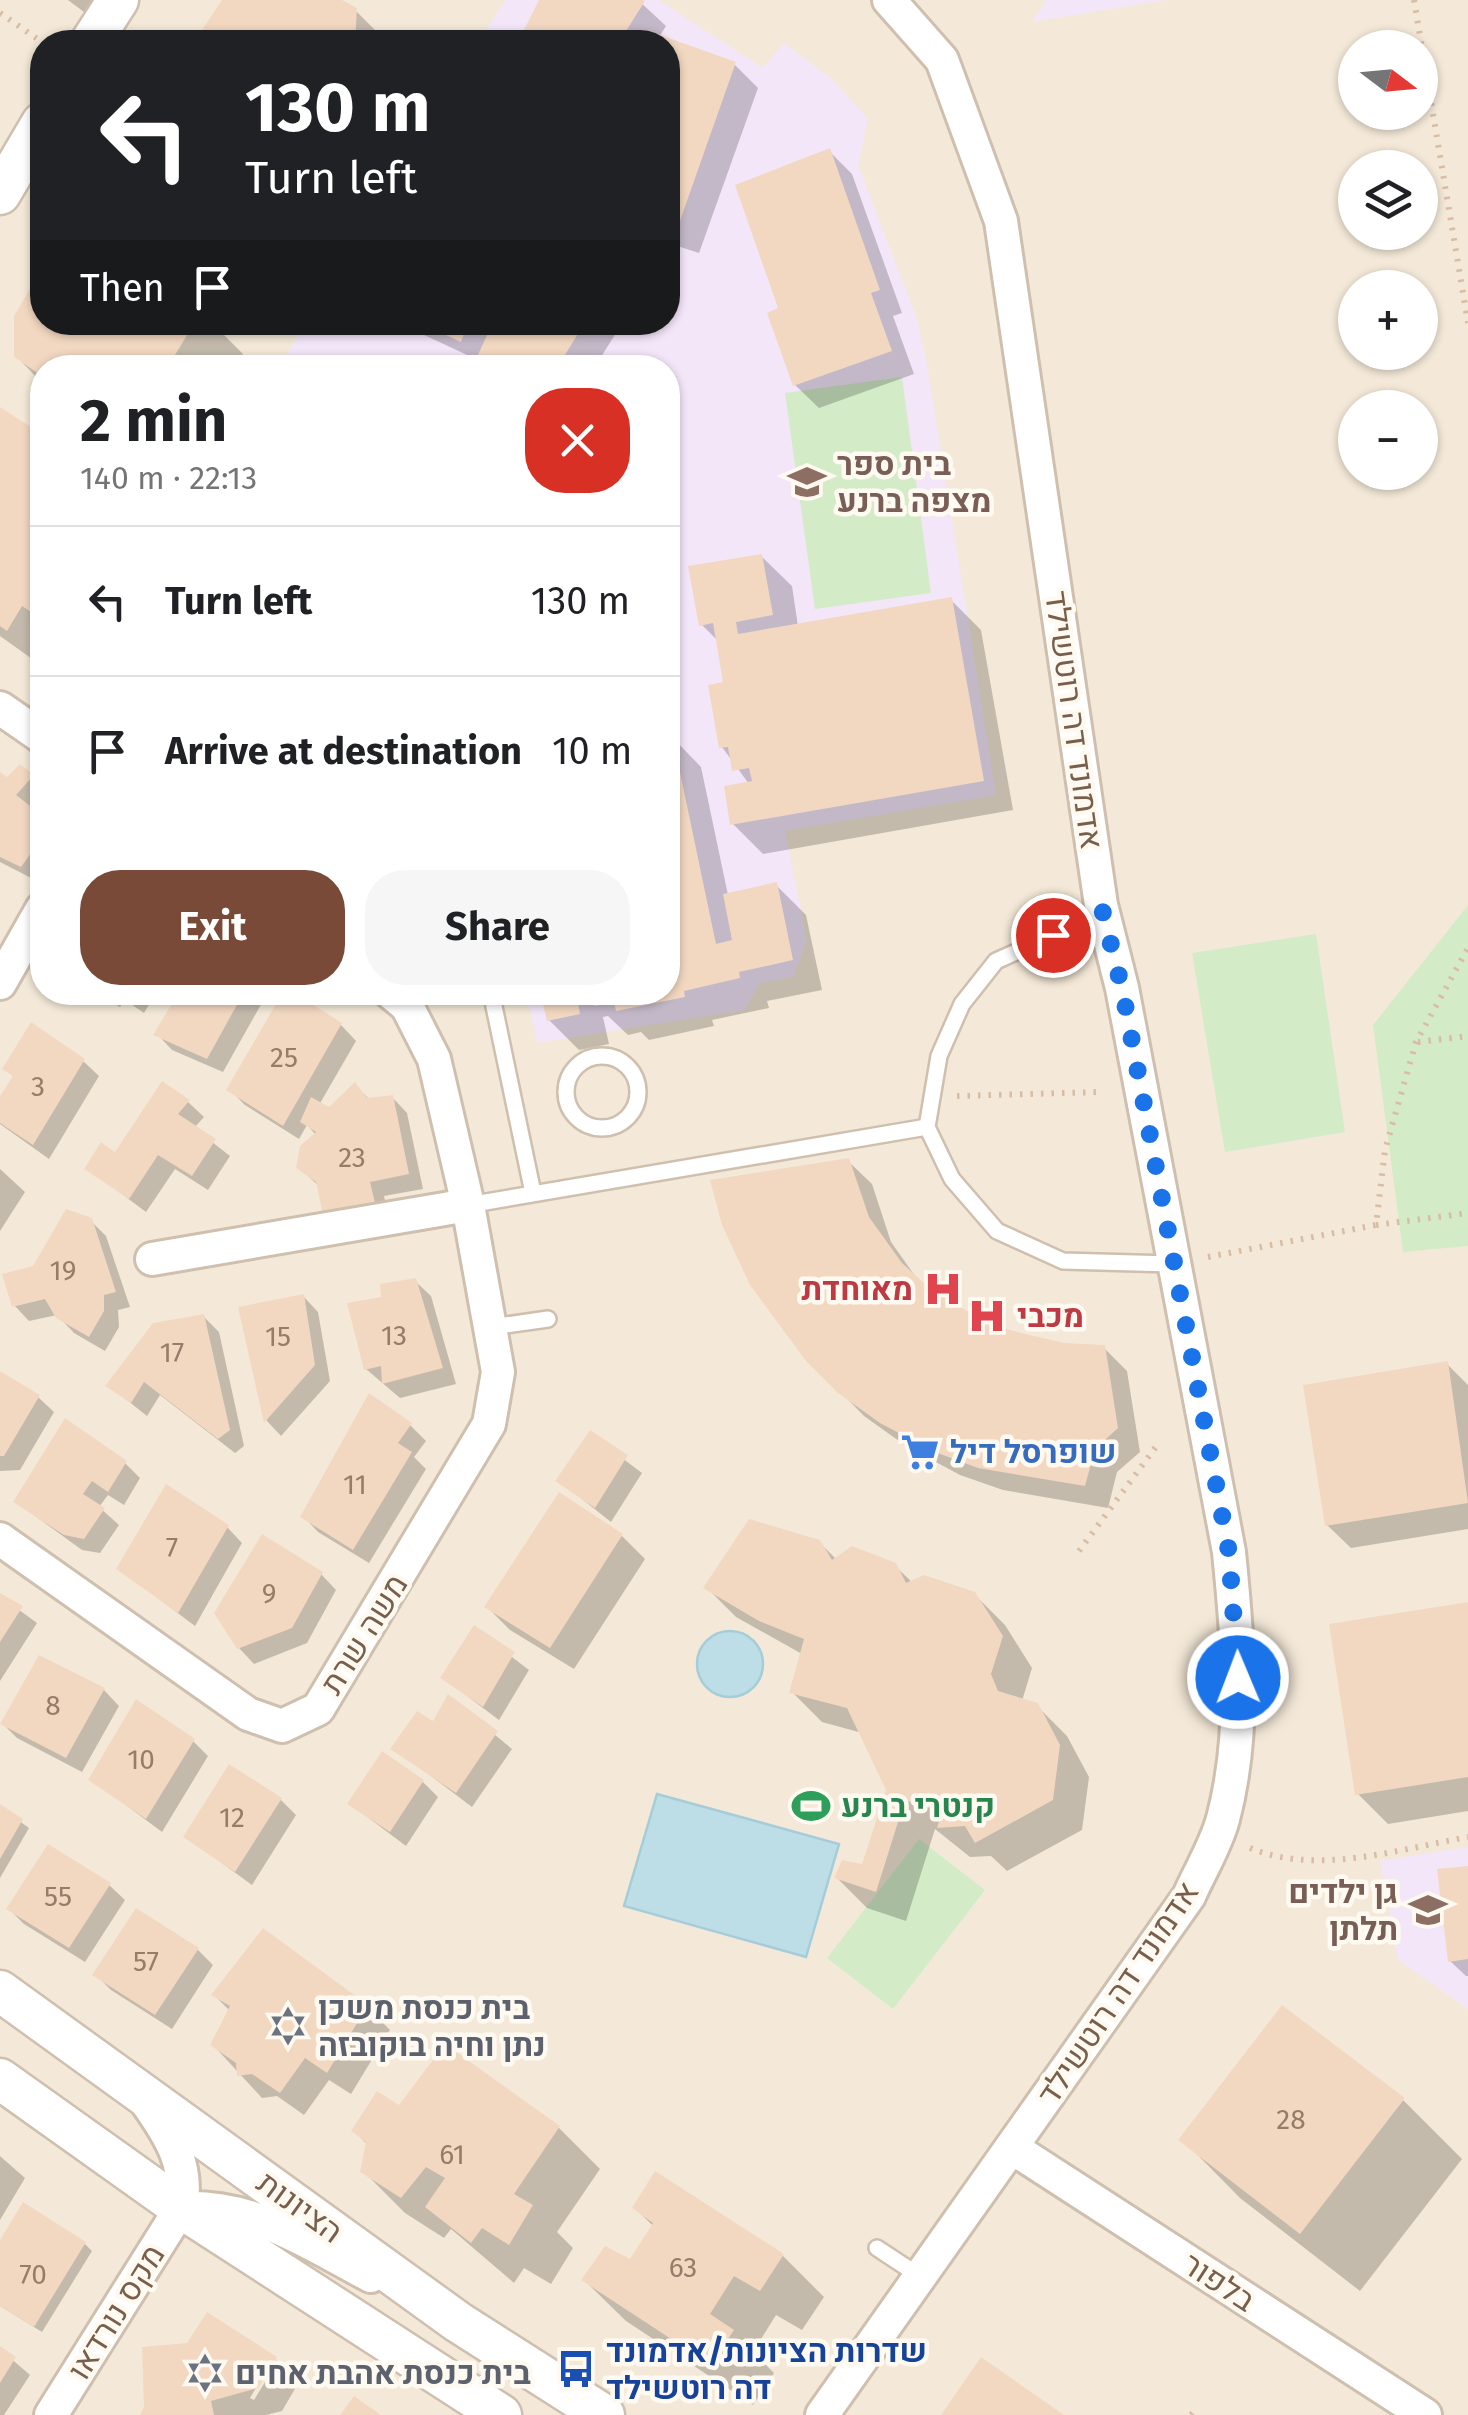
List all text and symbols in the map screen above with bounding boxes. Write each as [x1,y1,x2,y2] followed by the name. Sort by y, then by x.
[1338,30,1438,130] north arrow
[1338,30,1438,490] map controls
[245,66,431,150] text: 130 m
[80,70,210,200] icon: left
[1338,150,1438,250] button: layers
[245,151,417,205] text: Turn left
[185,260,240,315] icon: arrive
[80,265,165,311] text: Then
[1338,270,1438,370] button: +
[80,385,227,457] text: 2 min
[525,388,630,493] button: close
[1338,390,1438,490] button: −
[837,445,991,520] place label: בית ספר מצפה ברנע
[80,459,257,497] text: 140 m · 22:13
[786,461,828,503] school or university icon: בית ספר מצפה ברנע
[80,574,135,629] icon: left
[165,578,312,624] text: Turn left
[531,578,630,624] text: 130 m
[1037,588,1111,852] street label: אדמונד דה רוטשילד
[80,724,135,779] icon: arrive
[165,728,522,774] text: Arrive at destination
[552,728,632,774] text: 10 m
[80,870,345,985] button: Exit
[365,870,630,985] button: Share
[1011,893,1096,978] pin
[1026,908,1081,963] icon: arrive
[270,1041,298,1074] house number: 25
[31,1070,45,1103] house number: 3
[338,1141,366,1174] house number: 23
[50,1254,76,1287] house number: 19
[922,1268,964,1310] hospital icon: מאוחדת
[801,1270,913,1308] place label: מאוחדת
[966,1295,1008,1337] hospital icon: מכבי
[1017,1297,1084,1335] place label: מכבי
[381,1319,407,1352] house number: 13
[265,1320,291,1353] house number: 15
[160,1336,184,1369] house number: 17
[899,1431,941,1473] supermarket icon: שופרסל דיל
[950,1433,1116,1471] place label: שופרסל דיל
[343,1468,367,1501] house number: 11
[166,1531,178,1564] house number: 7
[312,1567,416,1701] street label: משה שרת
[262,1577,276,1610] house number: 9
[1186,1626,1290,1730] position arrow
[45,1689,61,1722] house number: 8
[127,1743,155,1776] house number: 10
[790,1785,832,1827] sports icon: קנטרי ברנע
[841,1787,995,1825] place label: קנטרי ברנע
[219,1801,245,1834] house number: 12
[1288,1873,1398,1948] place label: גן ילדים תלתן
[1029,1874,1207,2112] street label: אדמונד דה רוטשילד
[44,1880,72,1913] house number: 55
[1407,1889,1449,1931] school or university icon: גן ילדים תלתן
[133,1945,159,1978] house number: 57
[318,1989,546,2064] place label: בית כנסת משכן נתן וחיה בוקובזה
[267,2005,309,2047] synagogue icon: בית כנסת משכן נתן וחיה בוקובזה
[1276,2103,1306,2136] house number: 28
[439,2138,465,2171] house number: 61
[250,2163,350,2251] street label: הציונות
[59,2237,173,2387] street label: מקס נורדאו
[1176,2245,1262,2319] street label: בלפור
[669,2251,697,2284] house number: 63
[19,2258,47,2291] house number: 70
[606,2332,927,2407] place label: שדרות הציונות/אדמונד דה רוטשילד
[555,2348,597,2390] bus stop icon: שדרות הציונות/אדמונד דה רוטשילד
[184,2352,226,2394] synagogue icon: בית כנסת אהבת אחים
[235,2354,531,2392] place label: בית כנסת אהבת אחים

